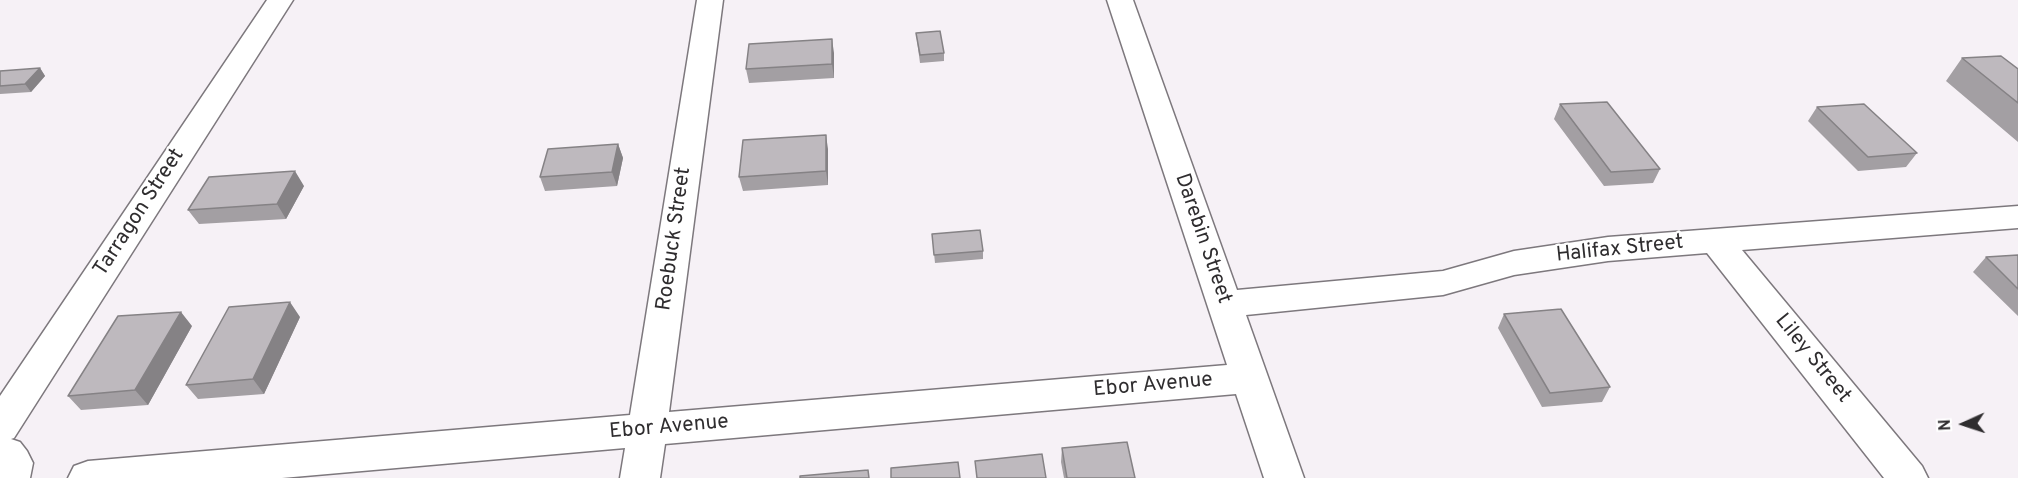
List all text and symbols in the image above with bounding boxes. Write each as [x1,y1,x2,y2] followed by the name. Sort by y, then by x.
[89,144,191,282] street label: Tarragon Street
[652,166,698,312] street label: Roebuck Street
[1168,171,1236,307] street label: Darebin Street
[1555,231,1685,269] street label: Halifax Street
[1768,309,1856,409] street label: Liley Street
[1092,368,1214,404] street label: Ebor Avenue
[1934,394,1994,454] north arrow
[608,410,730,446] street label: Ebor Avenue
[1936,419,1956,431] text: N

